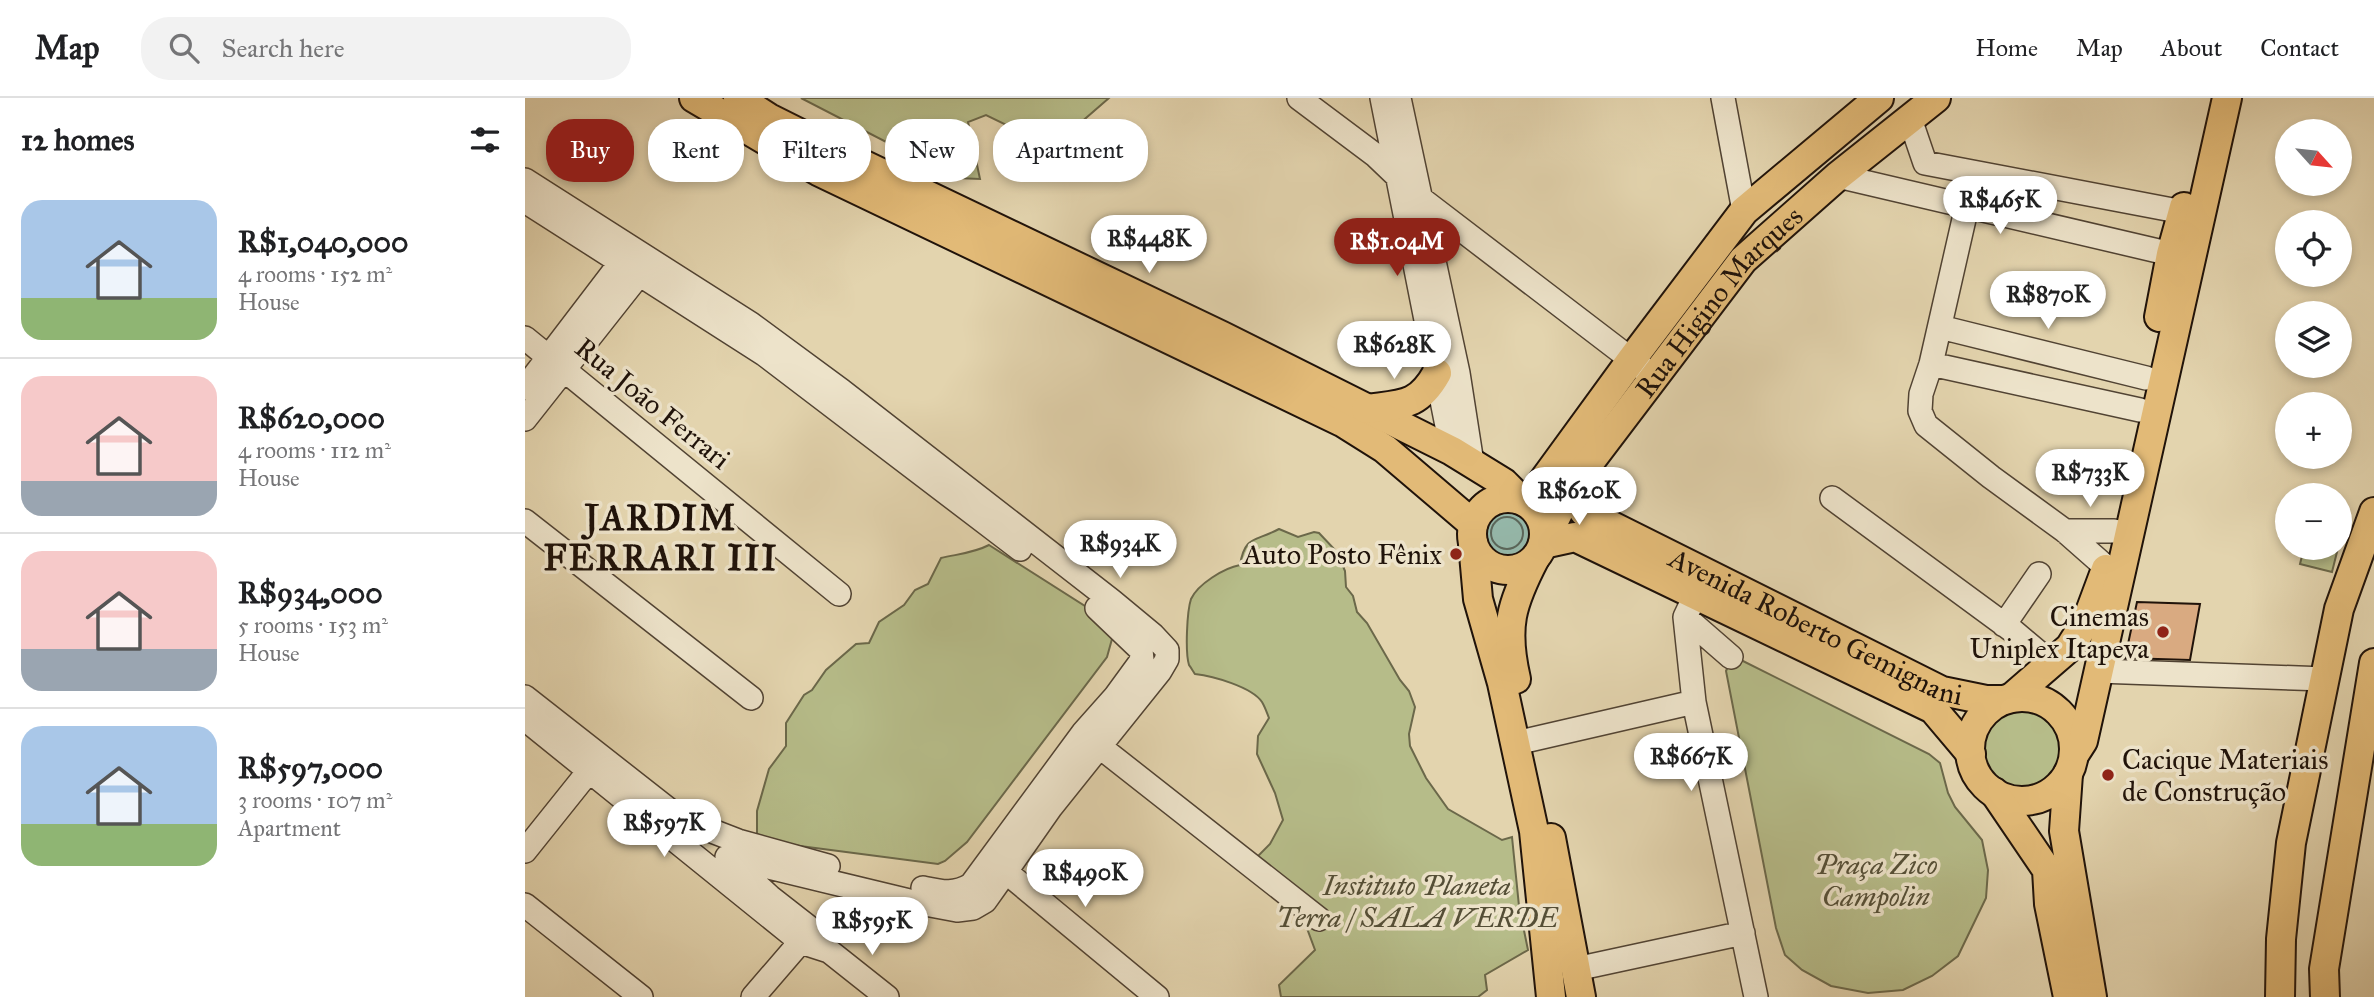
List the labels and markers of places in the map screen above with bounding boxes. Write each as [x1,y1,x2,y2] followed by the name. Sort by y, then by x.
[1943,176,2057,236] pin: R$465K
[1092,216,1206,275] pin: R$448K
[1332,218,1462,278] pin: R$1.04M
[1991,272,2105,331] pin: R$870K
[1337,322,1451,381] pin: R$628K
[2033,450,2147,509] pin: R$733K
[1522,468,1636,527] pin: R$620K
[1063,520,1177,580] pin: R$934K
[1242,537,1443,572] place label: Auto Posto Fênix
[1448,546,1464,562] marker: Auto Posto Fênix
[1969,599,2149,666] place label: Cinemas Uniplex Itapeva
[2155,624,2171,640] marker: Cinemas Uniplex Itapeva
[1634,734,1748,793] pin: R$667K
[2122,742,2328,809] place label: Cacique Materiais de Construção
[2100,767,2116,783] marker: Cacique Materiais de Construção
[607,800,721,859] pin: R$597K
[1028,850,1142,909] pin: R$490K
[815,898,929,957] pin: R$595K

